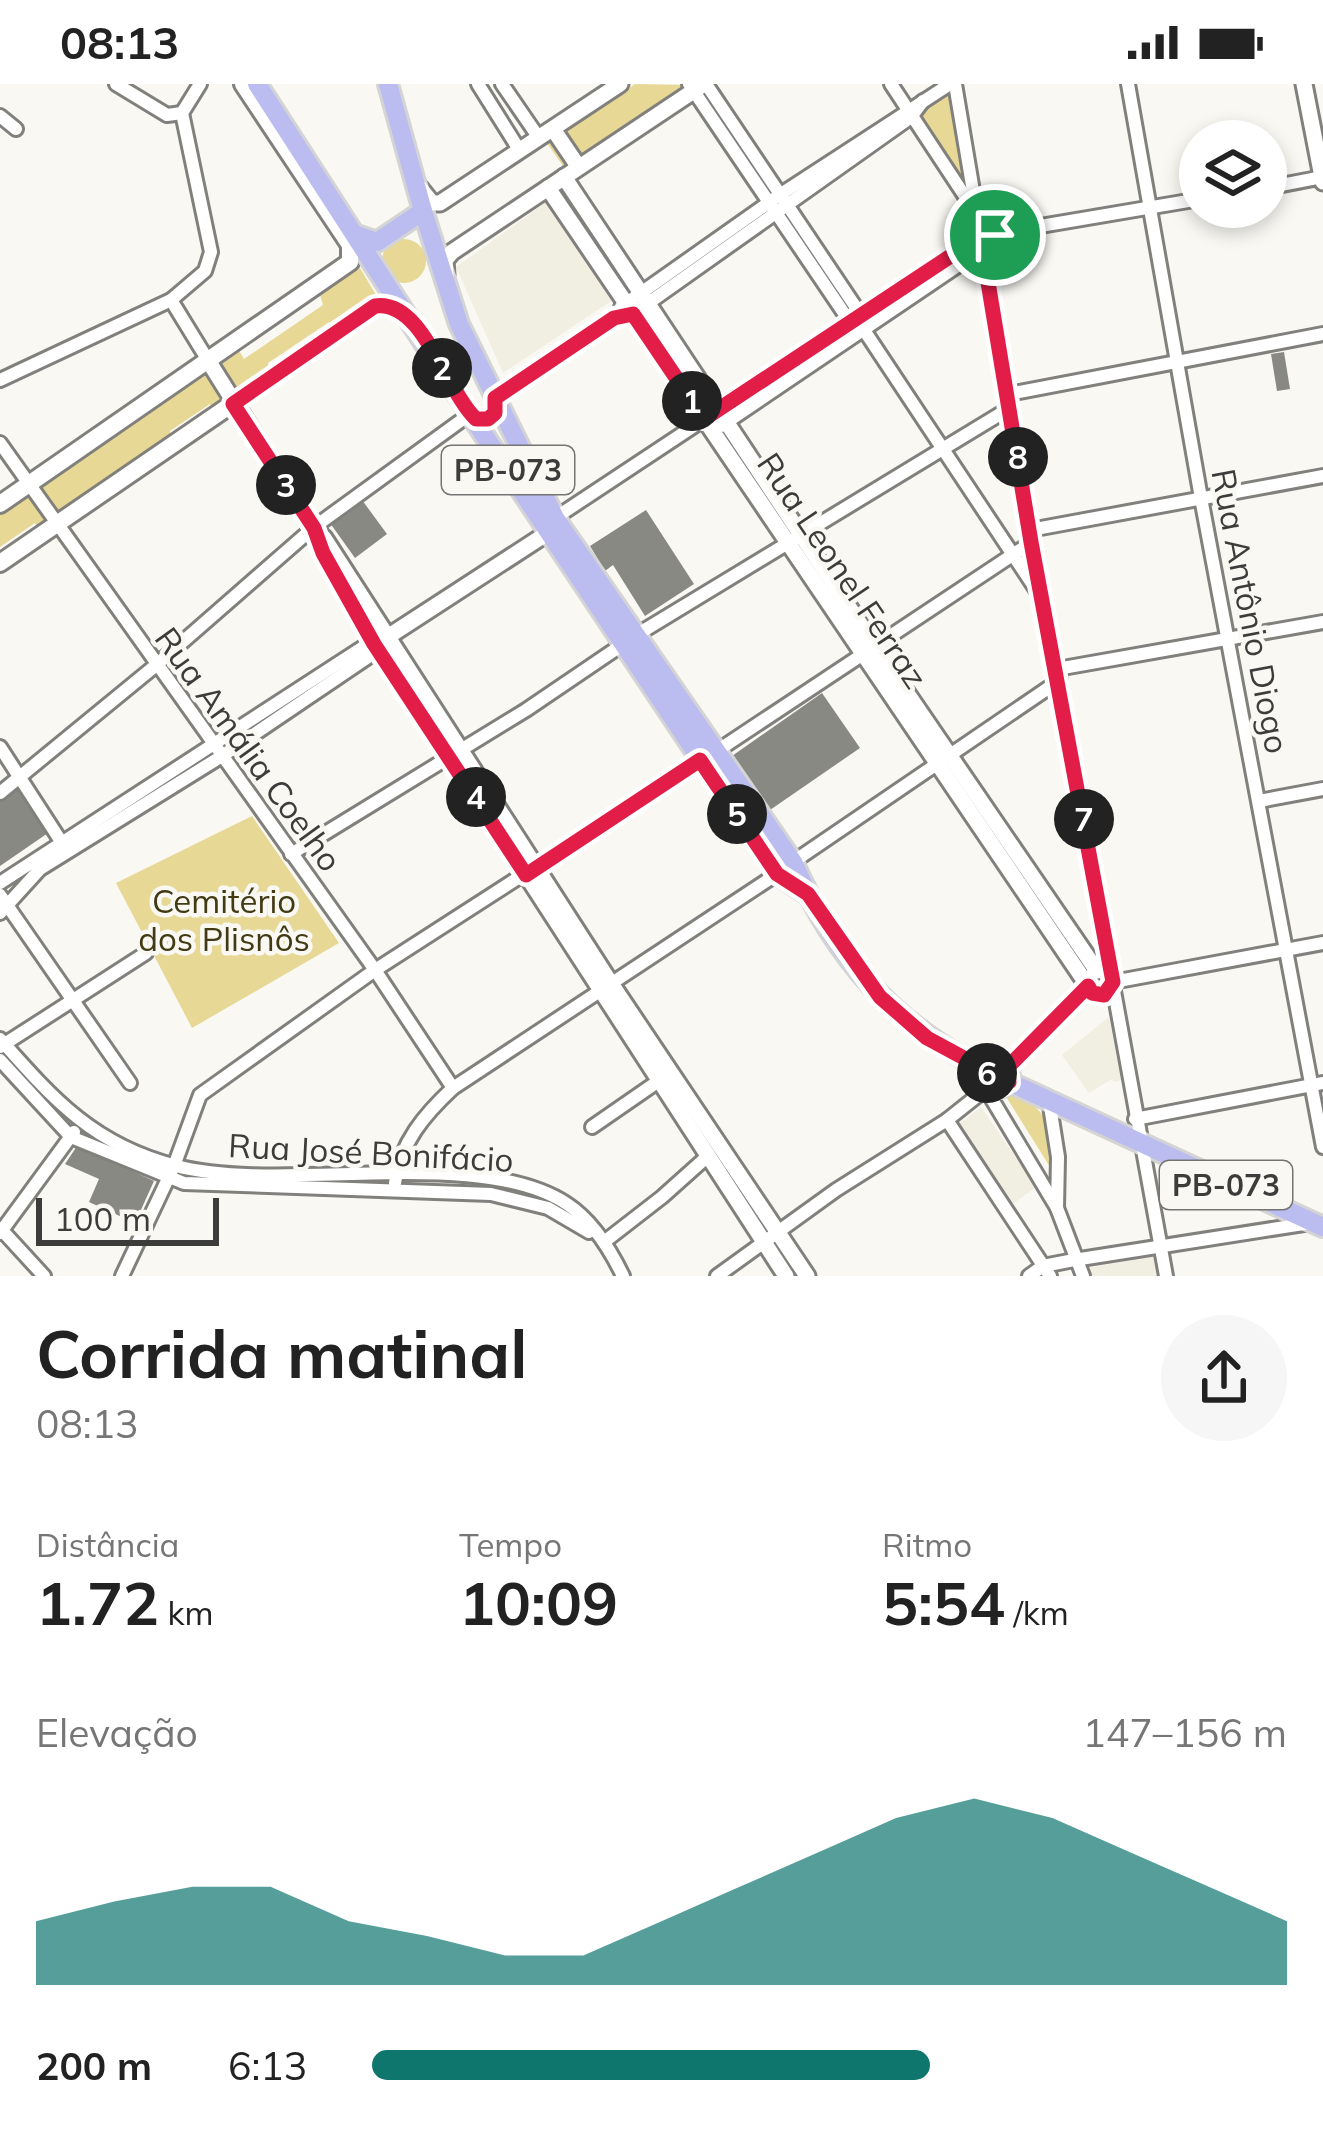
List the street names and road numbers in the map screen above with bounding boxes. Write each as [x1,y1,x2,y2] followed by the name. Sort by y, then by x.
[749,444,937,696] street label: Rua Leonel Ferraz
[442,446,574,494] road number: PB-073
[1203,465,1299,757] street label: Rua Antônio Diogo
[147,619,351,879] street label: Rua Amália Coelho
[227,1124,515,1180] street label: Rua José Bonifácio
[1160,1161,1292,1209] road number: PB-073

